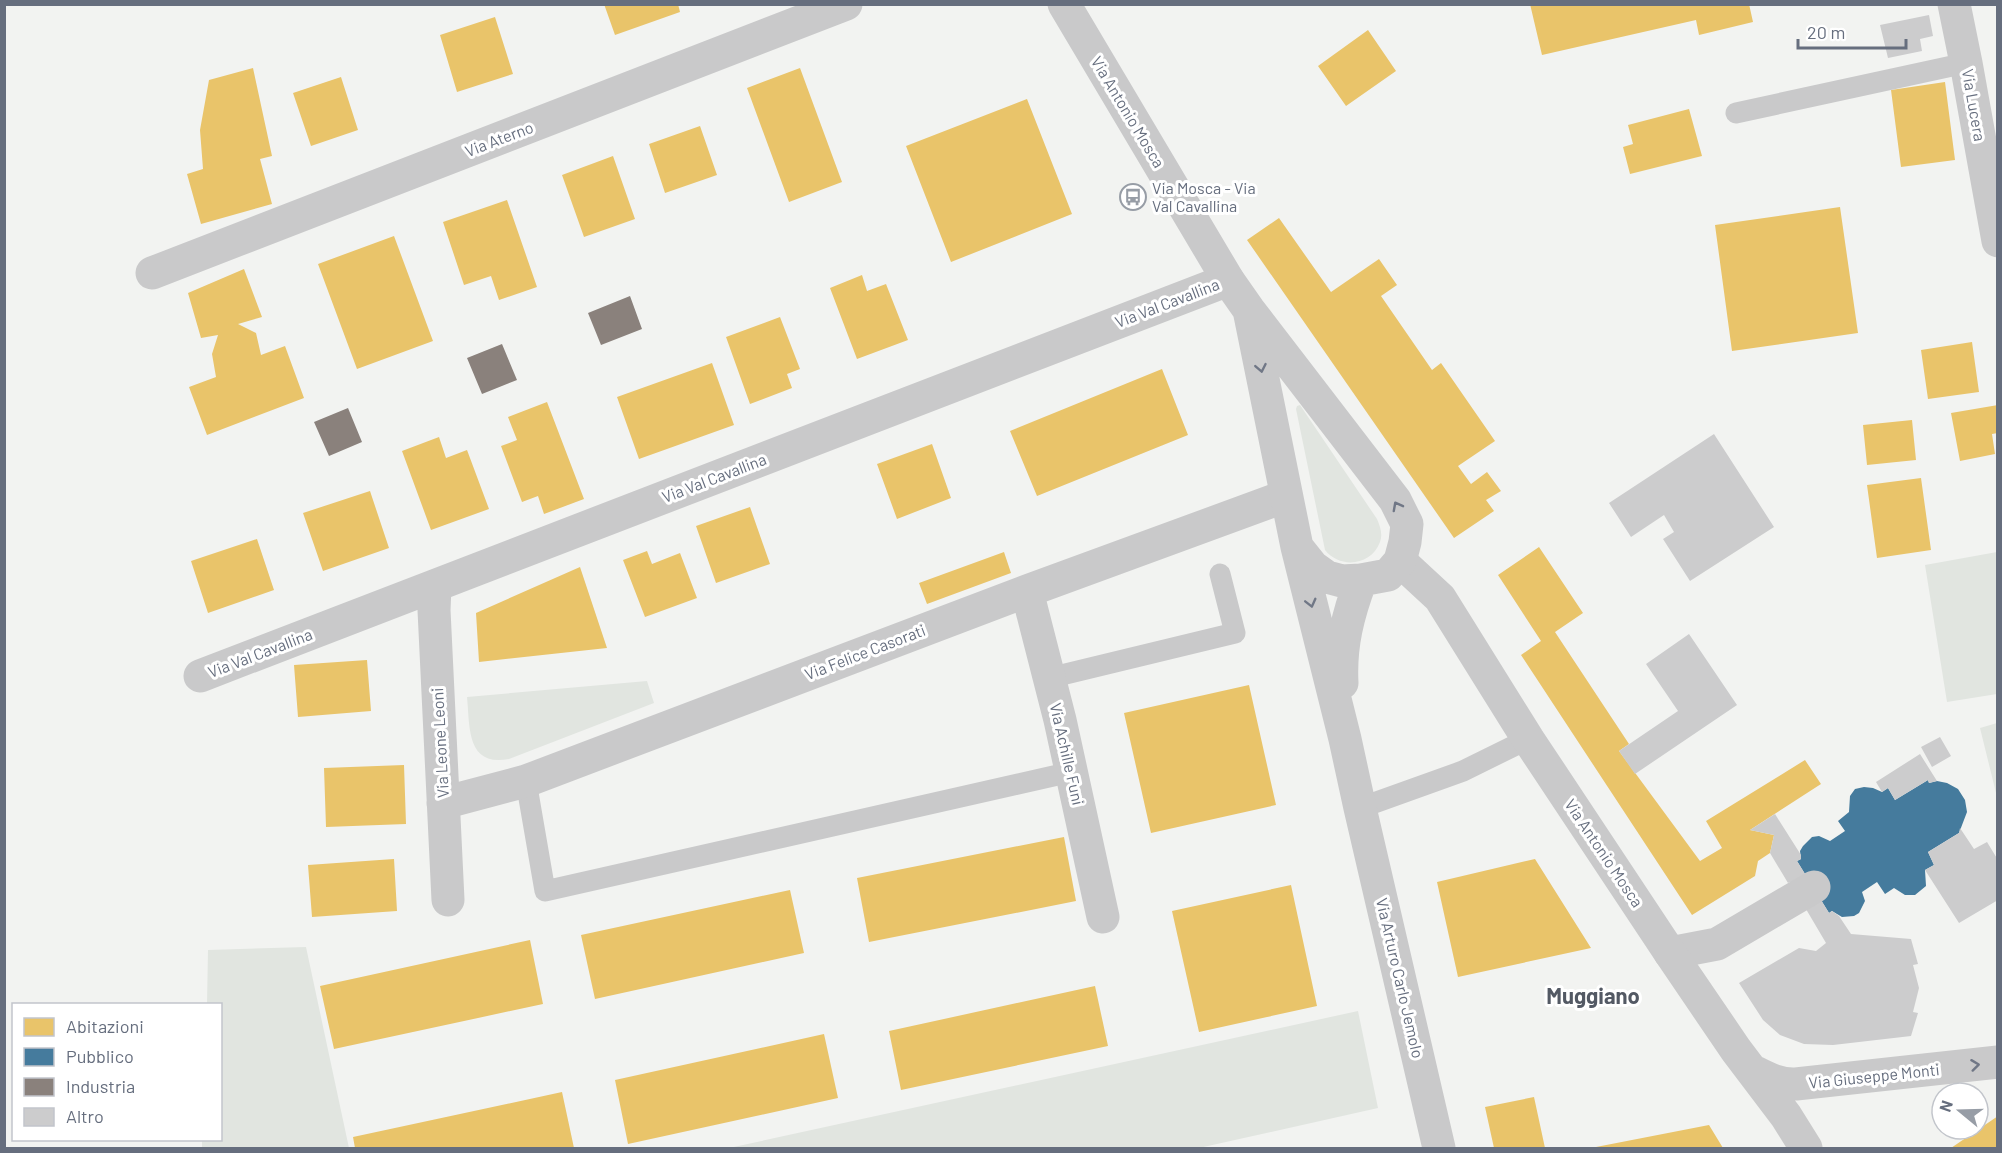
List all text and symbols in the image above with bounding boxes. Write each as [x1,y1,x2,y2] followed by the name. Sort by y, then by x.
[1798,12,1906,50] scale bar
[1807,21,1845,43] text: 20 m
[1088,53,1169,171] street label: Via Antonio Mosca
[1959,67,1990,143] street label: Via Lucera
[462,117,536,160] street label: Via Aterno
[1152,178,1256,215] place label: Via Mosca - Via Val Cavallina
[1118,182,1148,212] bus stop icon: Via Mosca - Via Val Cavallina
[1112,274,1222,331] street label: Via Val Cavallina
[1254,362,1267,372] one-way arrow
[659,449,769,506] street label: Via Val Cavallina
[1393,502,1404,512] one-way arrow
[1304,598,1316,608] one-way arrow
[802,620,928,683] street label: Via Felice Casorati
[205,624,315,681] street label: Via Val Cavallina
[427,687,452,799] street label: Via Leone Leoni
[1046,701,1089,807] street label: Via Achille Funi
[1561,795,1648,910] street label: Via Antonio Mosca
[1373,896,1428,1060] street label: Via Arturo Carlo Jemolo
[1546,982,1640,1008] district label: Muggiano
[12,1003,222,1141] legend
[66,1015,144,1037] text: Abitazioni
[66,1045,134,1067] text: Pubblico
[1808,1059,1940,1092] street label: Via Giuseppe Monti
[1971,1059,1980,1072] one-way arrow
[66,1075,135,1097] text: Industria
[1930,1081,1990,1141] north arrow
[1935,1098,1956,1114] text: N
[66,1105,104,1127] text: Altro

